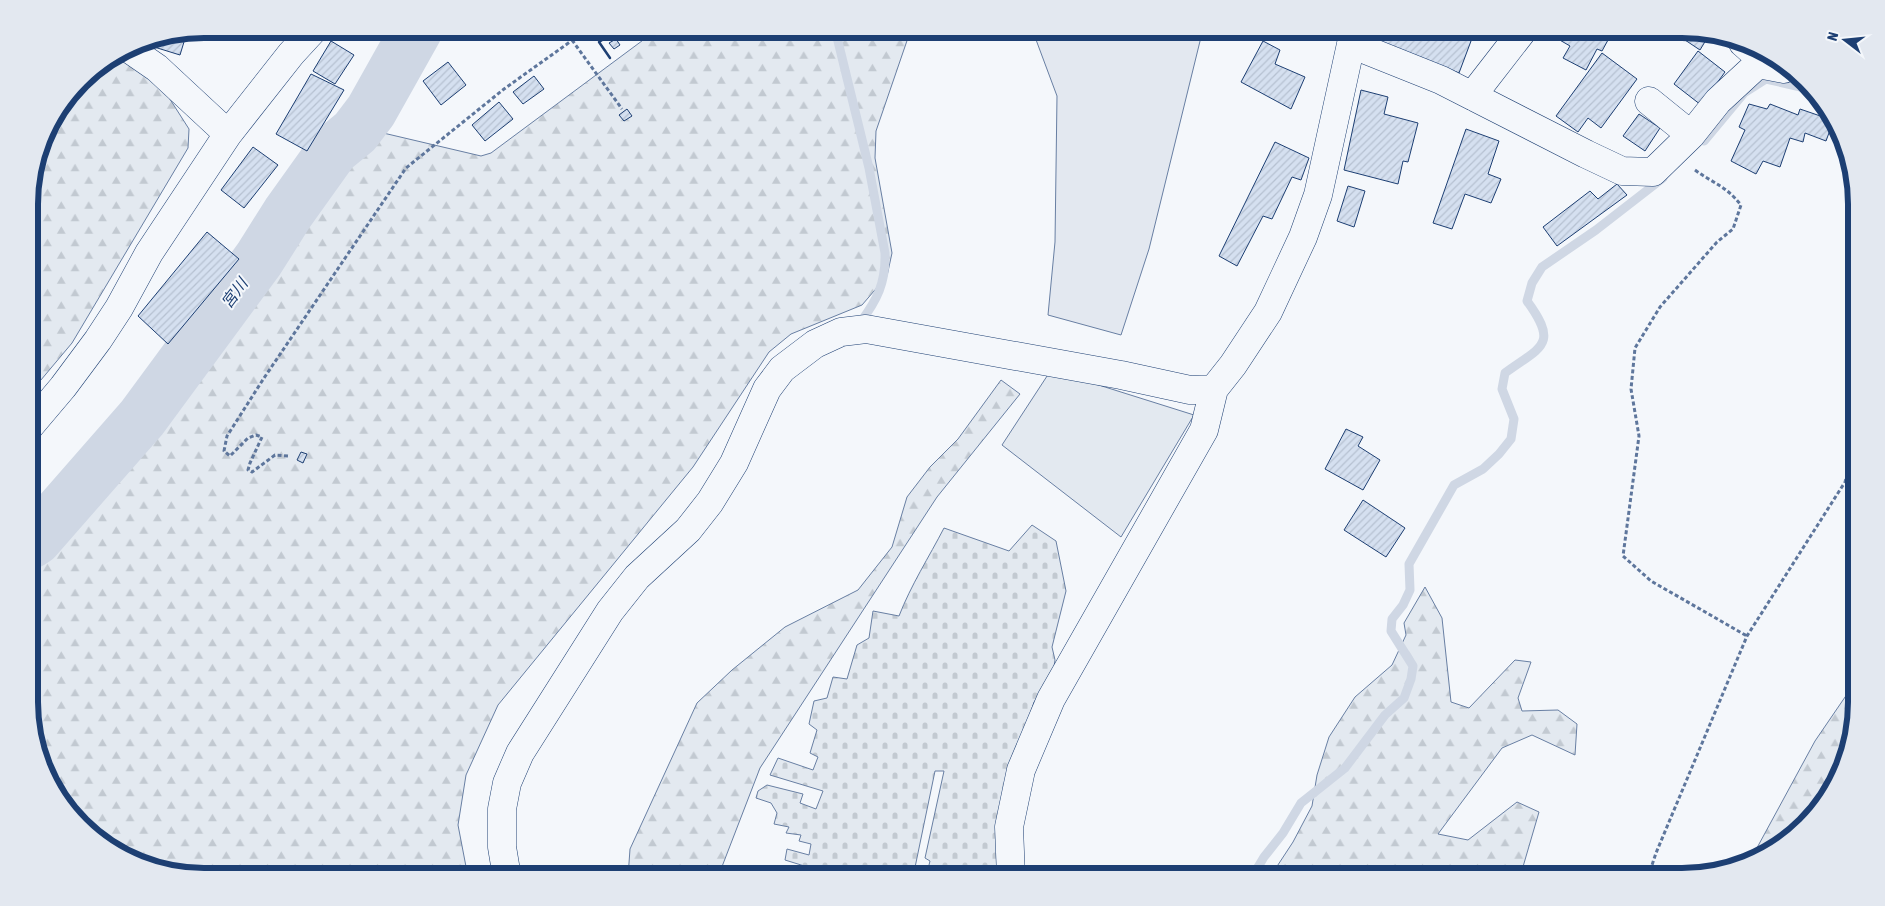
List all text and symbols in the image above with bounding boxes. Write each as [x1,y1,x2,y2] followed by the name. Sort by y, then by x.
[1820,15,1870,65] north arrow
[1824,30,1841,43] text: N
[217,273,252,311] water label: 宮川

